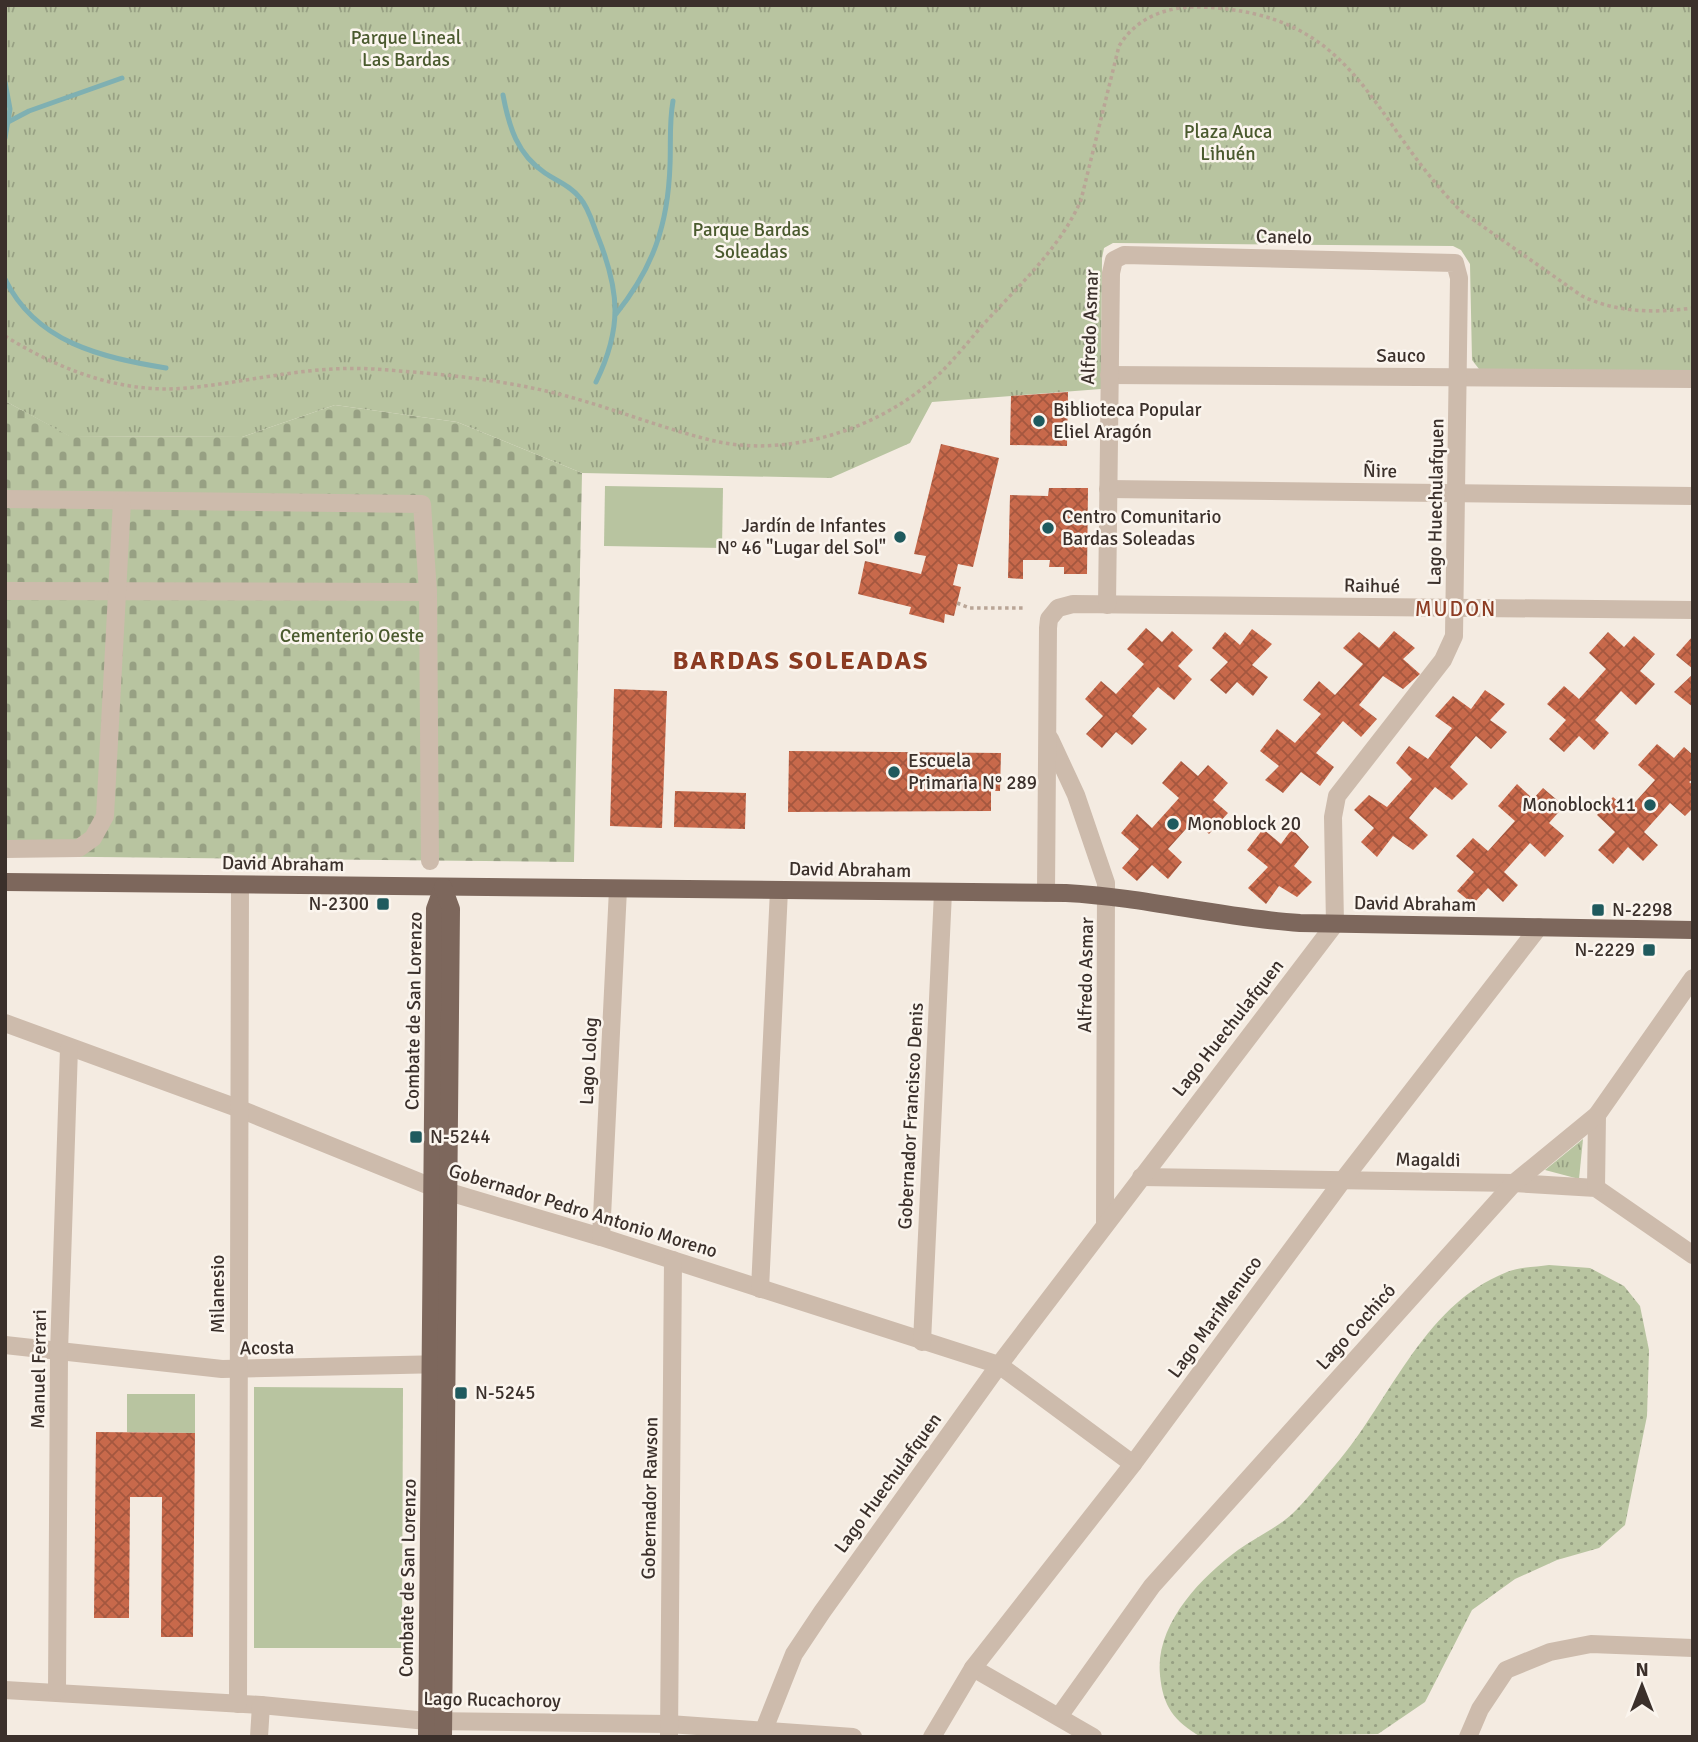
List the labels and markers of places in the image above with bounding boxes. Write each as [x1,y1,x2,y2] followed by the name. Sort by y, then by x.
[1053,398,1202,444] place label: Biblioteca Popular Eliel Aragón
[1031,413,1047,429] marker: Biblioteca Popular Eliel Aragón
[1062,505,1221,551] place label: Centro Comunitario Bardas Soleadas
[717,514,886,560] place label: Jardín de Infantes N° 46 "Lugar del Sol"
[1040,520,1056,536] marker: Centro Comunitario Bardas Soleadas
[892,529,908,545] marker: Jardín de Infantes N° 46 "Lugar del Sol"
[908,749,1037,795] place label: Escuela Primaria N° 289
[886,764,902,780] marker: Escuela Primaria N° 289
[1522,793,1636,817] place label: Monoblock 11
[1642,797,1658,813] marker: Monoblock 11
[1187,812,1301,836] place label: Monoblock 20
[1165,816,1181,832] marker: Monoblock 20
[308,892,369,916] place label: N-2300
[375,896,391,912] marker: N-2300
[1612,898,1673,922] place label: N-2298
[1590,902,1606,918] marker: N-2298
[1574,938,1635,962] place label: N-2229
[1641,942,1657,958] marker: N-2229
[430,1125,491,1149] place label: N-5244
[408,1129,424,1145] marker: N-5244
[475,1381,536,1405] place label: N-5245
[453,1385,469,1401] marker: N-5245

